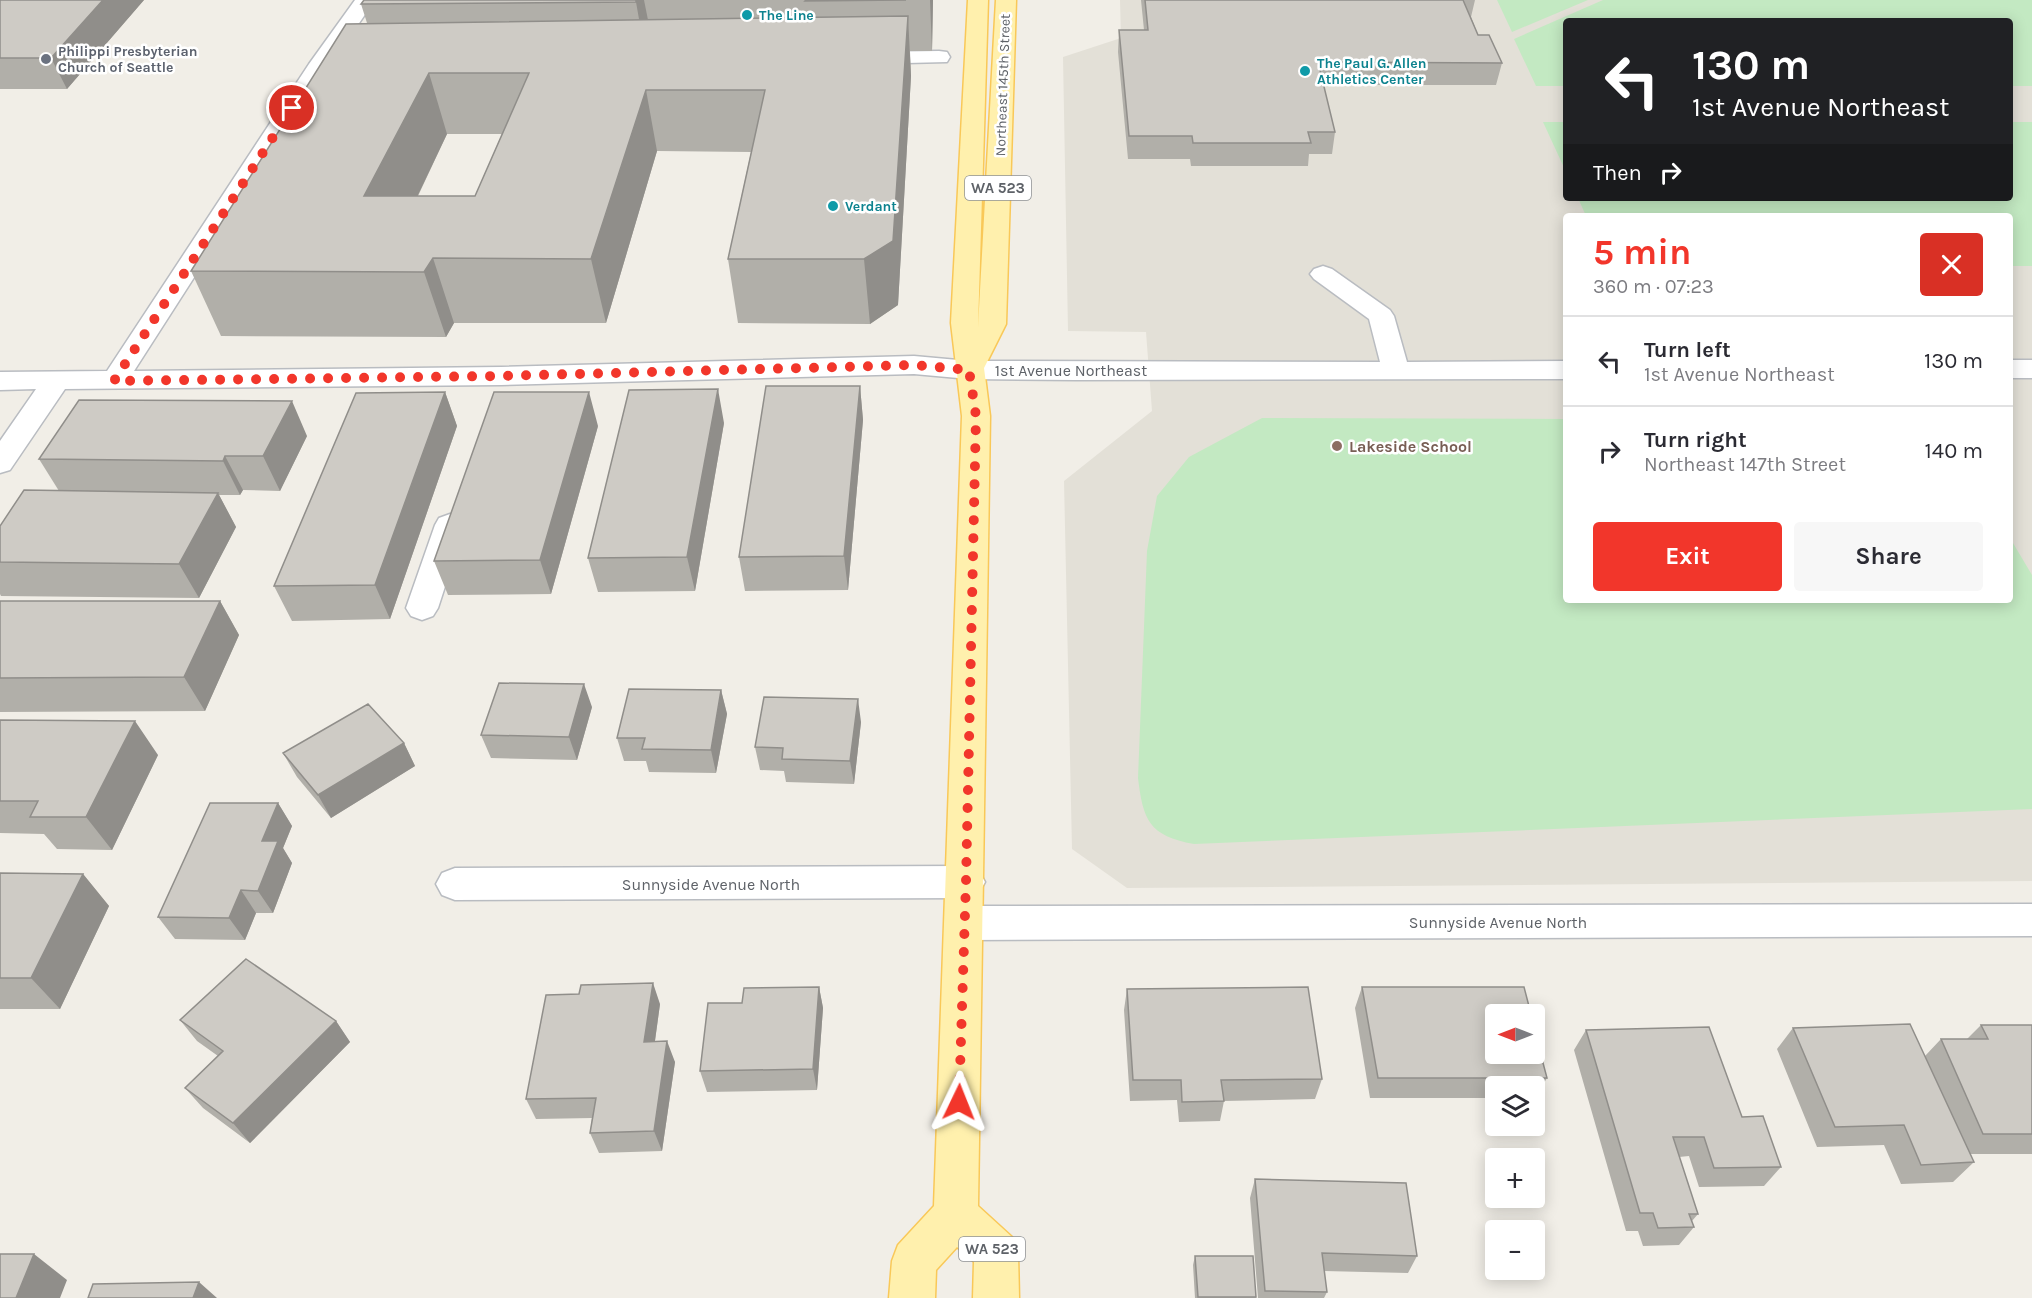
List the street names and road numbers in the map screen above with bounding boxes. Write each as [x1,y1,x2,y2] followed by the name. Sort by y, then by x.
[992,13,1014,157] street label: Northeast 145th Street
[965,176,1031,200] road number: WA 523
[995,361,1147,380] street label: 1st Avenue Northeast
[622,875,800,894] street label: Sunnyside Avenue North
[1409,913,1587,932] street label: Sunnyside Avenue North
[959,1237,1025,1261] road number: WA 523

